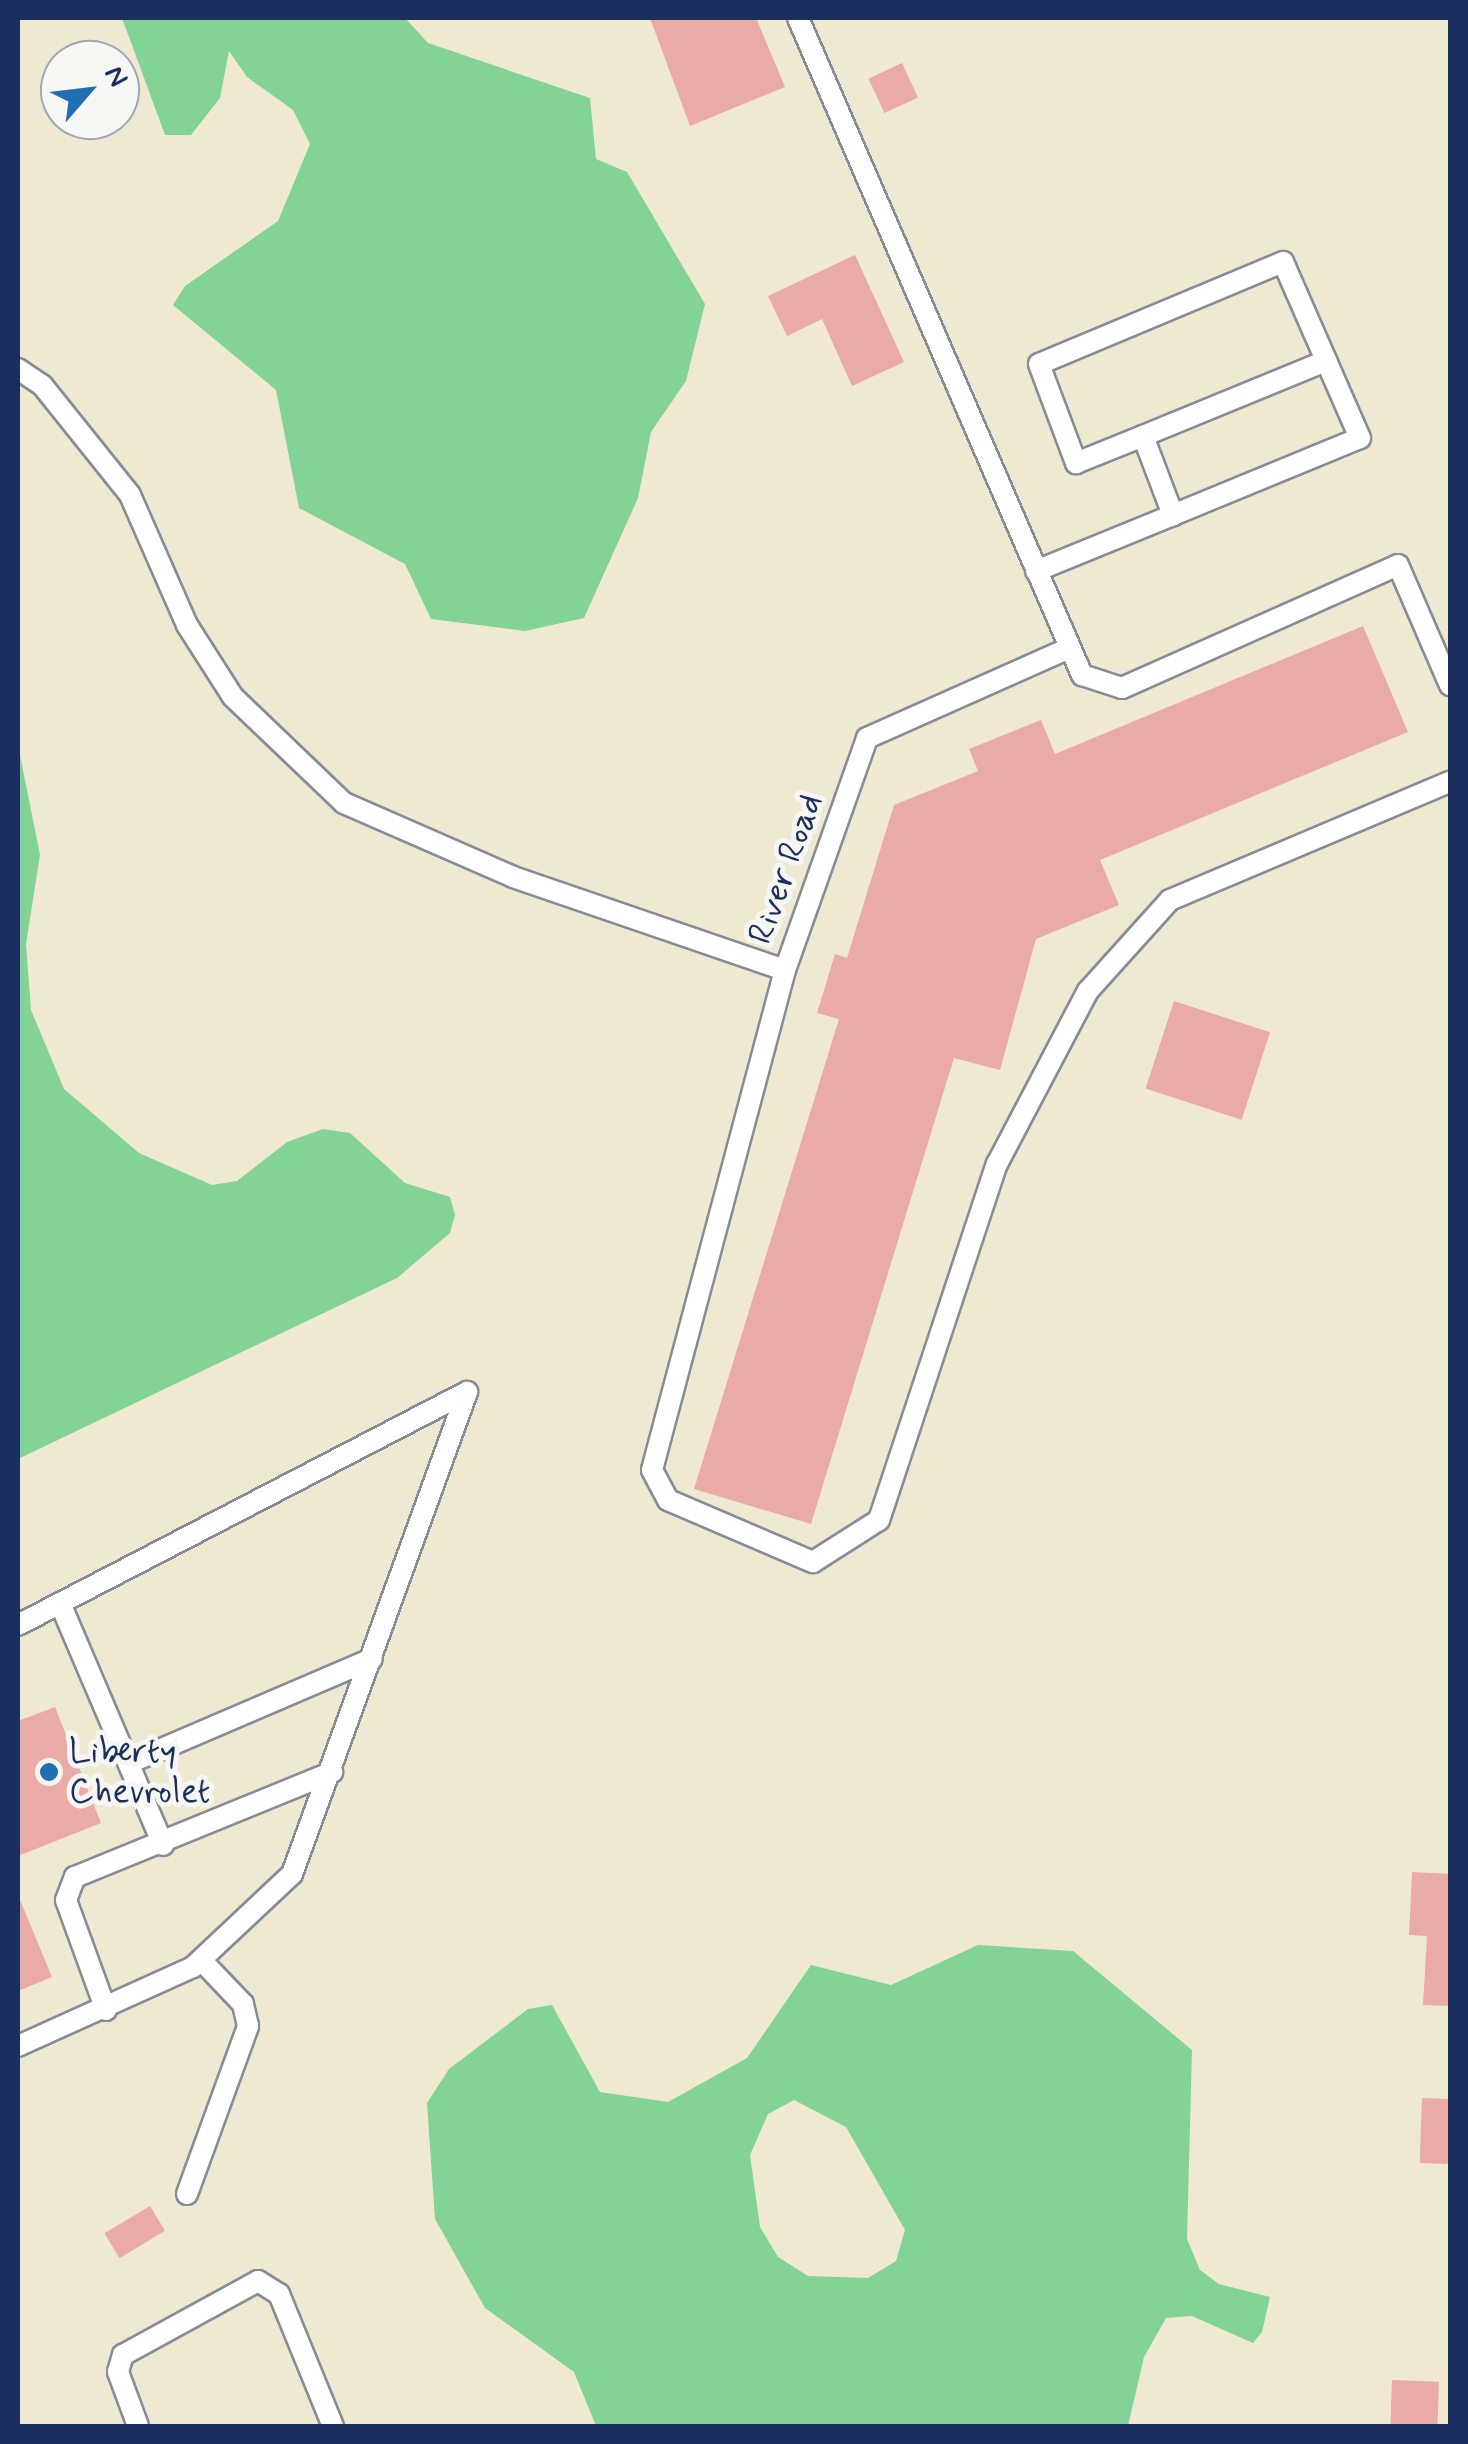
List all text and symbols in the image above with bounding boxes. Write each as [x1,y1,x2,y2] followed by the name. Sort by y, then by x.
[40,40,140,140] north arrow
[94,60,136,94] text: N
[739,788,833,950] street label: River Road
[69,1731,210,1813] place label: Liberty Chevrolet
[38,1761,60,1783] marker: Liberty Chevrolet

